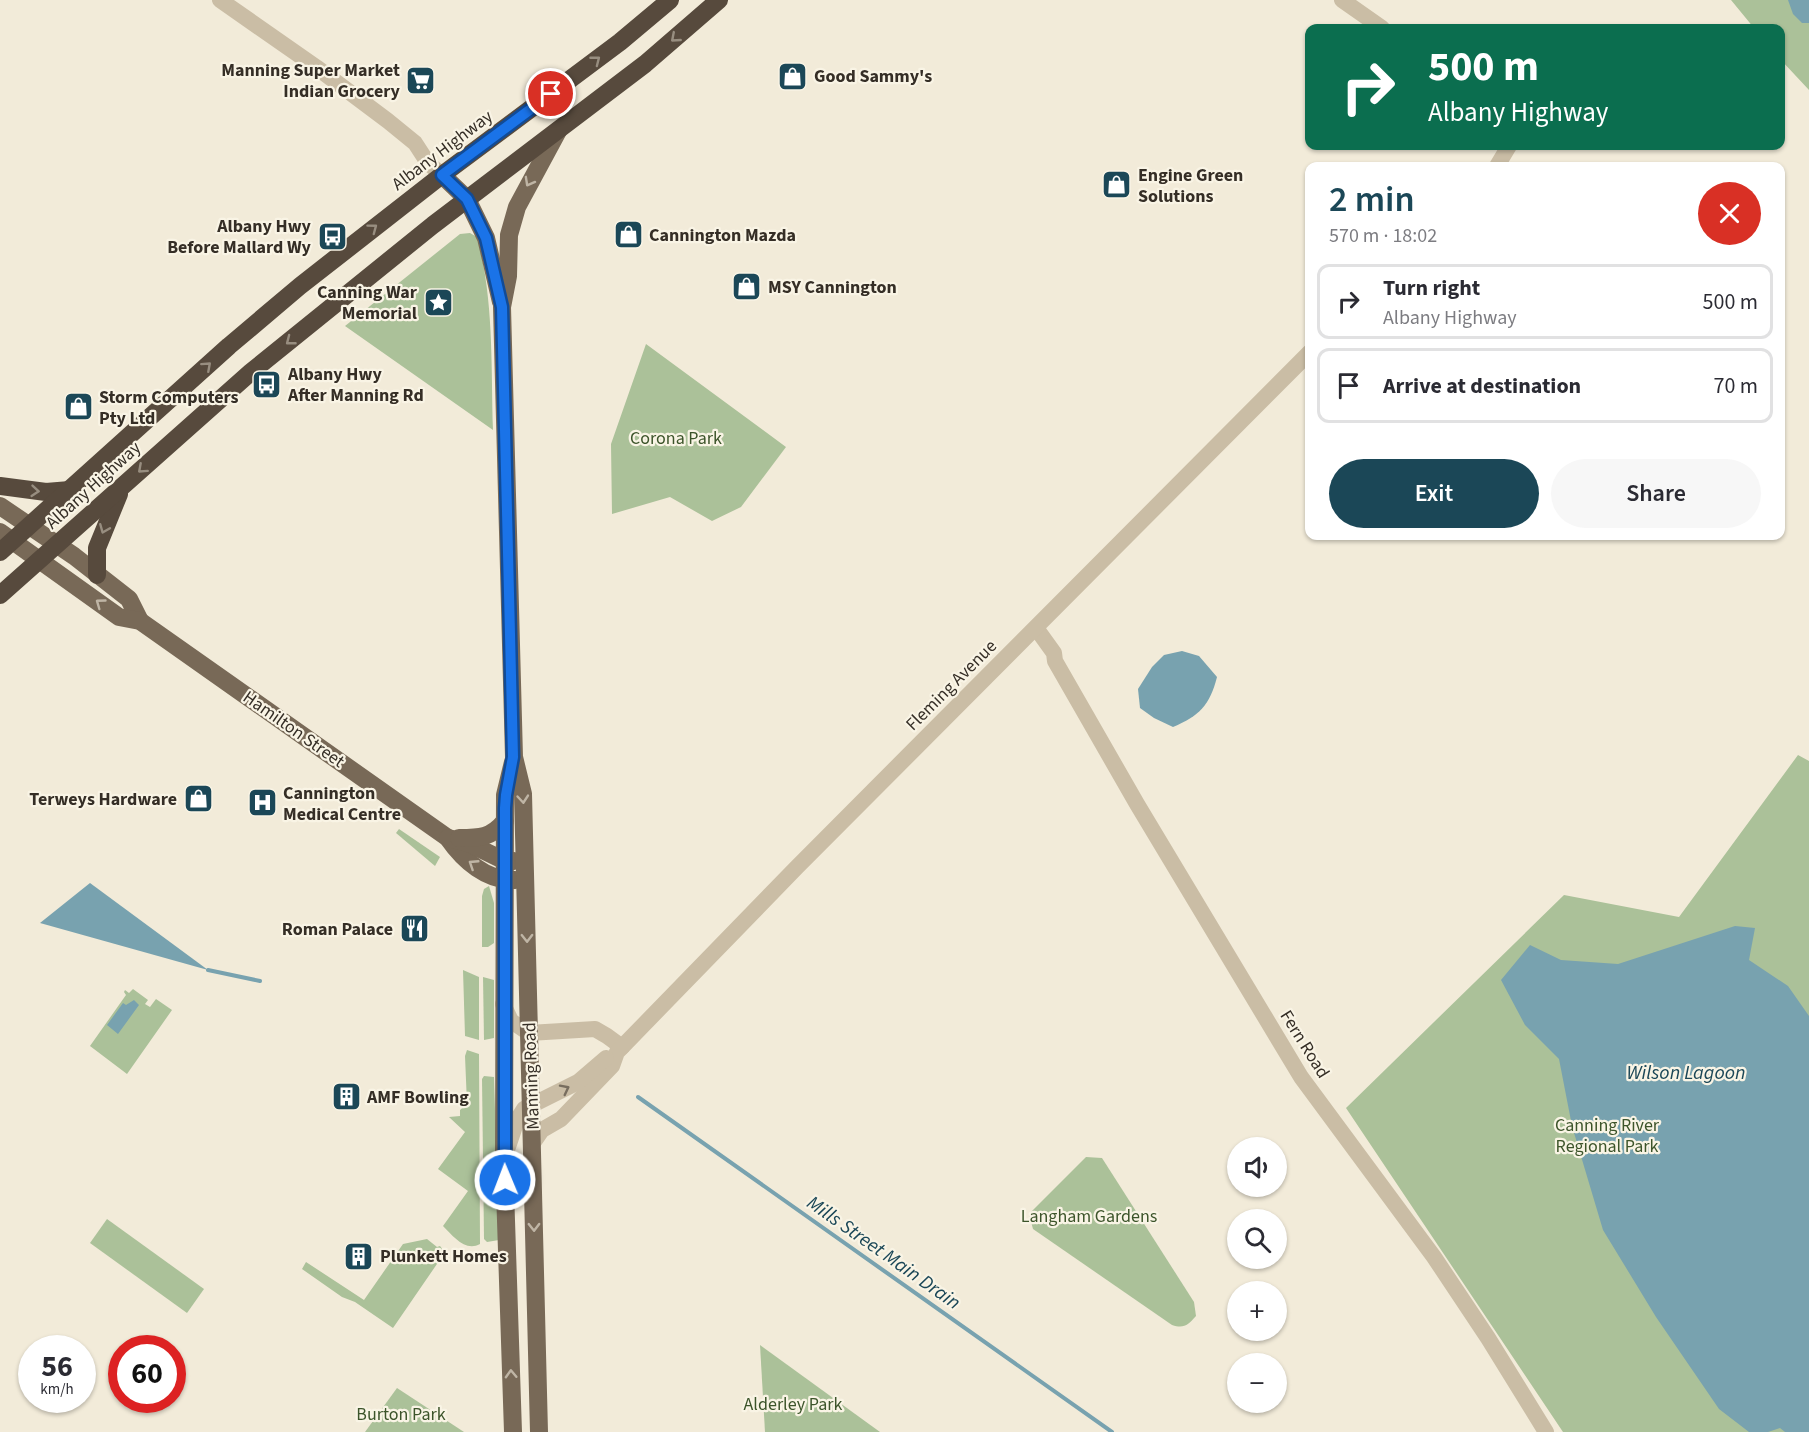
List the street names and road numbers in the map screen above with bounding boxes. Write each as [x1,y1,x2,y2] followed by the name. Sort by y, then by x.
[387,104,498,197] street label: Albany Highway
[40,435,147,535] street label: Albany Highway
[900,634,1003,737] street label: Fleming Avenue
[238,685,350,774] street label: Hamilton Street
[1274,1005,1335,1083] street label: Fern Road
[517,1022,546,1130] street label: Manning Road

